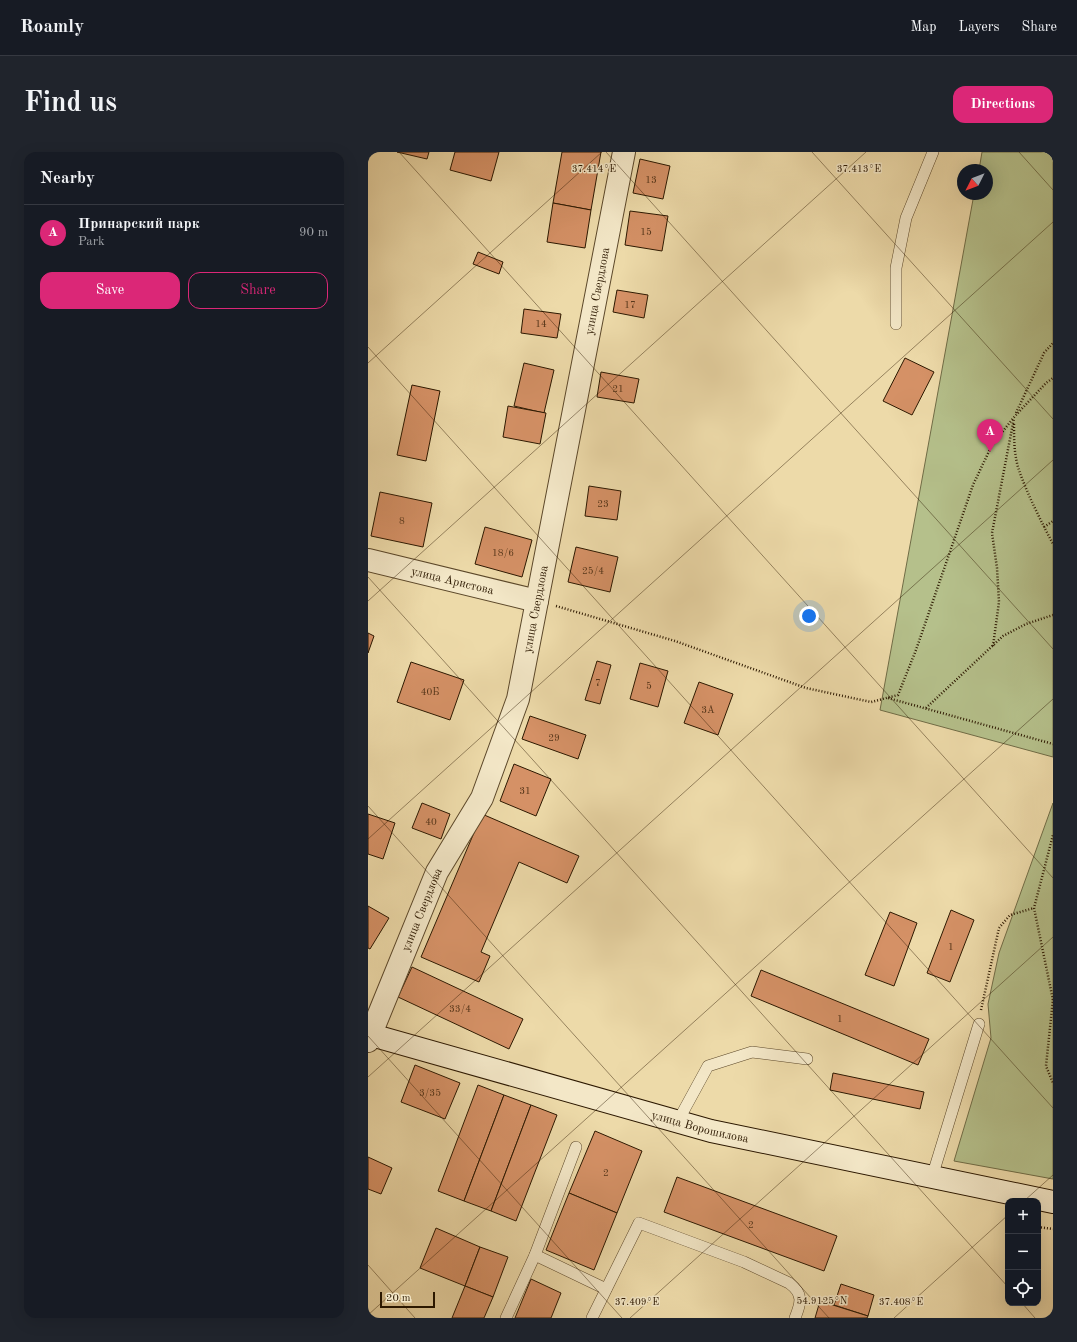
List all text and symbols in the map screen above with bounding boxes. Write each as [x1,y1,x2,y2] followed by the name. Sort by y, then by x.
[20,18,84,37] text: Roamly
[911,20,937,34] text: Map
[959,20,1000,34] text: Layers
[1022,20,1057,34] text: Share
[953,86,1053,123] button: Directions
[24,90,117,118] text: Find us
[572,164,616,174] text: 37.414°E
[837,164,881,174] text: 37.413°E
[957,164,993,200] north arrow
[40,170,95,187] text: Nearby
[645,175,657,185] house number: 13
[78,217,200,232] text: Принарский парк
[48,226,58,239] text: A
[299,226,328,239] text: 90 m
[640,227,652,237] house number: 15
[78,235,105,248] text: Park
[584,246,612,336] street label: улица Свердлова
[40,272,180,309] button: Save
[188,272,328,309] button: Share
[624,300,636,310] house number: 17
[535,319,547,329] house number: 14
[612,384,624,394] house number: 21
[977,419,1003,452] pin: A
[597,499,609,509] house number: 23
[399,516,405,526] house number: 8
[492,548,514,558] house number: 18/6
[522,564,551,654] street label: улица Свердлова
[410,566,495,597] street label: улица Аристова
[582,566,604,576] house number: 25/4
[799,606,819,626] your location
[595,678,601,688] house number: 7
[646,681,652,691] house number: 5
[421,687,439,697] house number: 40Б
[701,705,715,715] house number: 3А
[548,733,560,743] house number: 29
[519,786,531,796] house number: 31
[425,817,437,827] house number: 40
[400,866,445,953] street label: улица Свердлова
[948,942,954,952] house number: 1
[449,1004,471,1014] house number: 33/4
[837,1014,843,1024] house number: 1
[419,1088,441,1098] house number: 3/35
[650,1109,750,1146] street label: улица Ворошилова
[603,1168,609,1178] house number: 2
[1005,1198,1041,1306] map controls
[1005,1198,1041,1234] button: +
[748,1220,754,1230] house number: 2
[1005,1234,1041,1270] button: −
[1005,1270,1041,1306] button: locate
[380,1290,435,1309] scale bar
[386,1293,411,1304] text: 20 m
[796,1296,848,1306] text: 54.9125°N
[615,1297,659,1307] text: 37.409°E
[879,1297,923,1307] text: 37.408°E

